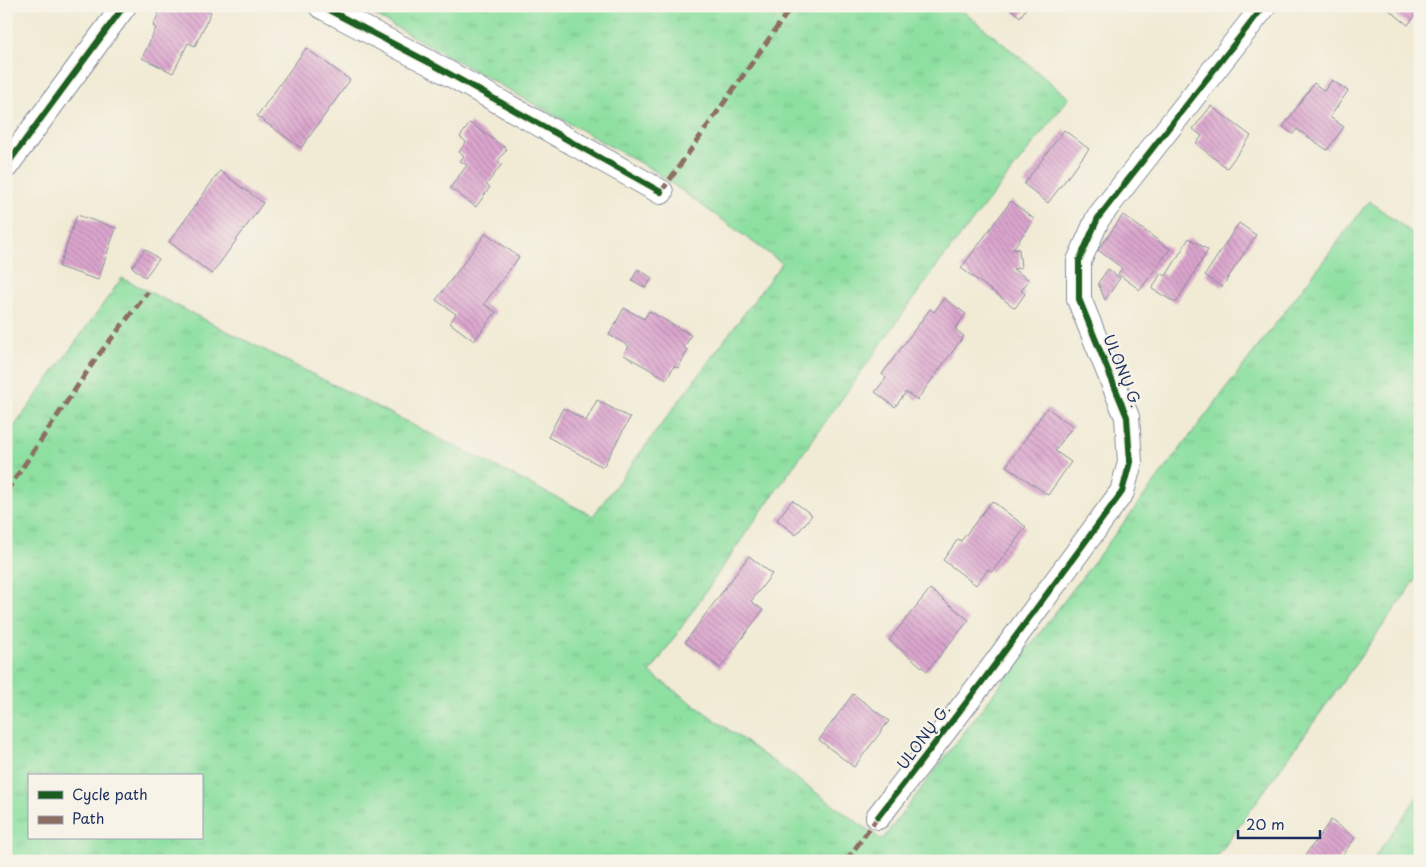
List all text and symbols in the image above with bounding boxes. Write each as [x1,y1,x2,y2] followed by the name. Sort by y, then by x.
[1098,330,1149,411] street label: ULONŲ G.
[890,698,955,774] street label: ULONŲ G.
[28,774,202,840] legend
[72,782,148,805] text: Cycle path
[72,806,104,829] text: Path
[1238,807,1321,839] scale bar
[1246,812,1285,835] text: 20 m

